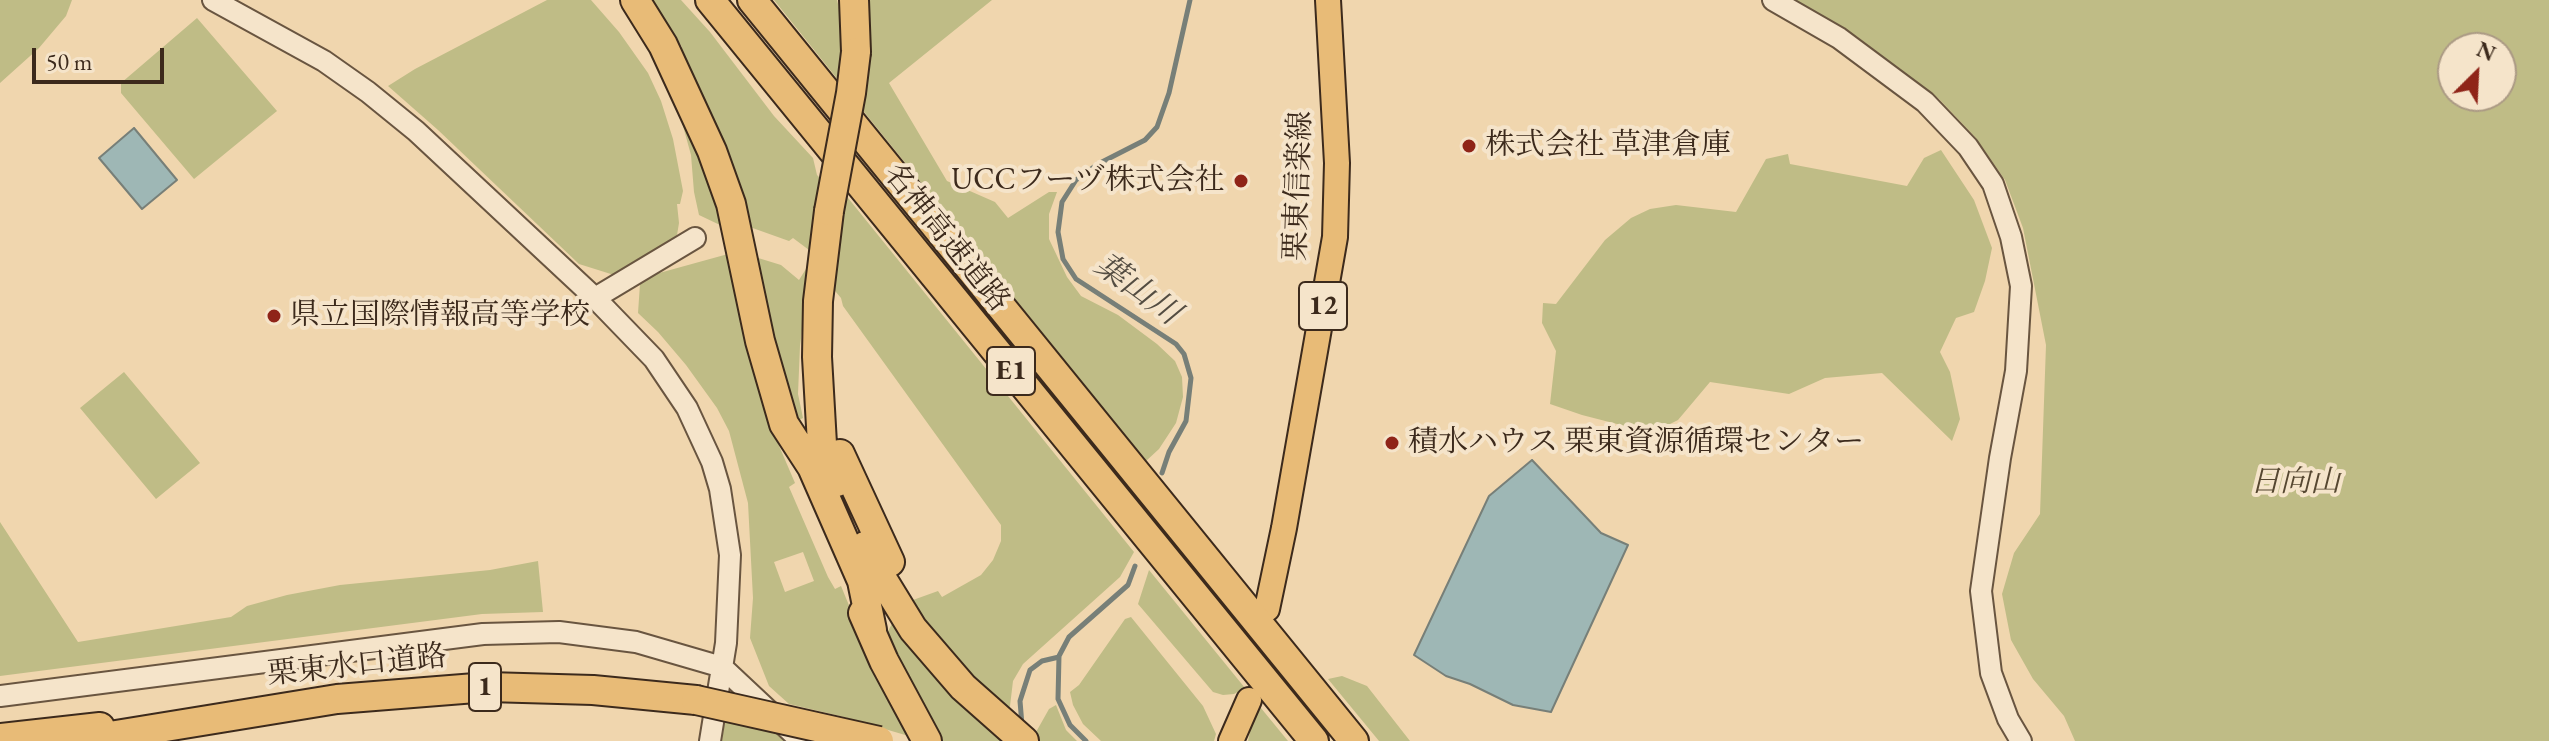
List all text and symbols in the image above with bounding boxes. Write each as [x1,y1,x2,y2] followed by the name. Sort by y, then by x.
[36,32,168,82] scale bar
[2437,32,2517,112] north arrow
[2472,35,2500,68] text: N
[46,46,93,77] text: 50 m
[1278,110,1320,262] street label: 栗東信楽線
[1485,128,1731,164] place label: 株式会社 草津倉庫
[1460,137,1478,155] marker: 株式会社 草津倉庫
[875,157,1017,319] street label: 名神高速道路
[951,163,1225,199] place label: UCCフーヅ株式会社
[1232,172,1250,190] marker: UCCフーヅ株式会社
[1087,246,1187,334] water label: 葉山川
[1299,282,1347,330] road number: 12
[290,298,590,334] place label: 県立国際情報高等学校
[265,307,283,325] marker: 県立国際情報高等学校
[987,347,1035,395] road number: E1
[1408,425,1864,461] place label: 積水ハウス 栗東資源循環センター
[1383,434,1401,452] marker: 積水ハウス 栗東資源循環センター
[2250,465,2340,501] park label: 日向山
[266,639,448,693] street label: 栗東水口道路
[469,663,501,711] road number: 1

